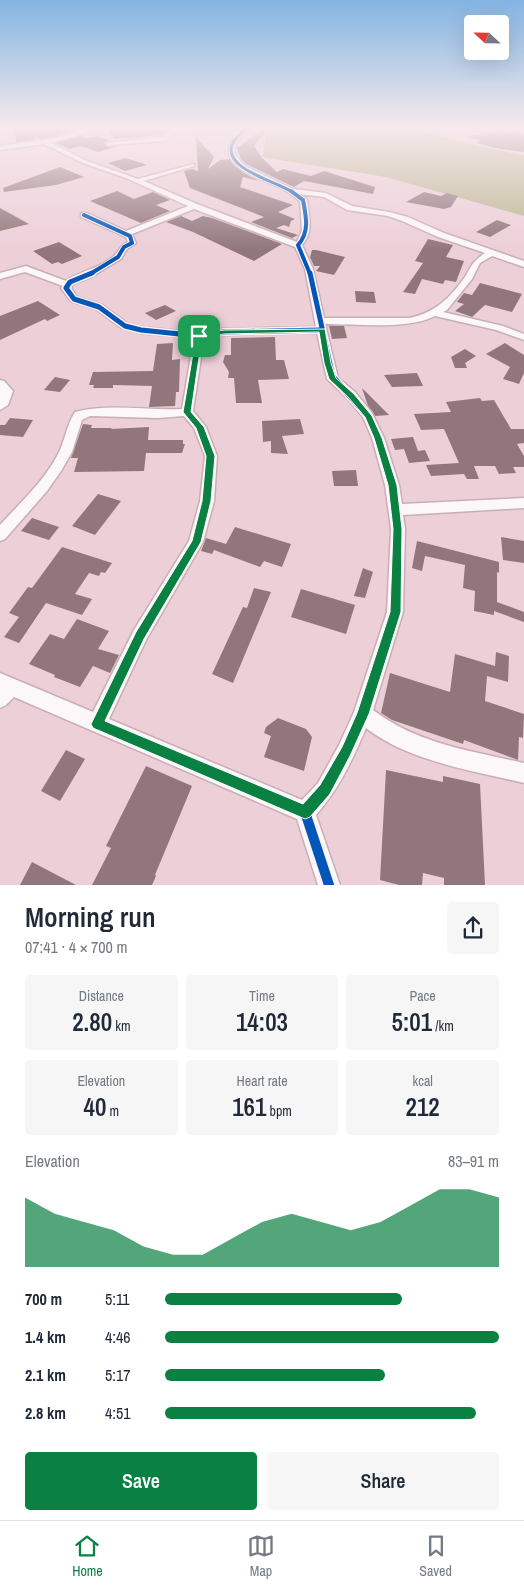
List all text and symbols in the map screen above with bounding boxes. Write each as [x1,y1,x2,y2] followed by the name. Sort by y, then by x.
[464,15,509,60] north arrow
[464,15,509,60] map controls
[178,315,220,357] pin
[185,322,213,350] icon: arrive
[25,898,156,936] text: Morning run
[447,902,499,954] button: share
[25,936,128,958] text: 07:41 · 4 × 700 m
[79,987,124,1005] text: Distance
[249,987,275,1005] text: Time
[410,987,436,1005] text: Pace
[72,1005,112,1039] text: 2.80
[236,1005,288,1039] text: 14:03
[391,1005,432,1039] text: 5:01
[112,1017,131,1035] text: km
[432,1017,454,1035] text: /km
[77,1072,125,1090] text: Elevation
[236,1072,288,1090] text: Heart rate
[412,1072,433,1090] text: kcal
[84,1090,106,1124] text: 40
[232,1090,266,1124] text: 161
[406,1090,440,1124] text: 212
[106,1102,119,1120] text: m
[266,1102,292,1120] text: bpm
[25,1150,80,1172] text: Elevation
[448,1150,499,1172] text: 83–91 m
[25,1288,62,1310] text: 700 m
[105,1288,130,1310] text: 5:11
[25,1326,66,1348] text: 1.4 km
[105,1326,131,1348] text: 4:46
[25,1364,66,1386] text: 2.1 km
[105,1364,131,1386] text: 5:17
[25,1402,66,1424] text: 2.8 km
[105,1402,131,1424] text: 4:51
[25,1452,257,1510] button: Save
[267,1452,499,1510] button: Share
[72,1532,103,1580] tab: Home
[247,1532,275,1580] tab: Map
[419,1532,452,1580] tab: Saved

